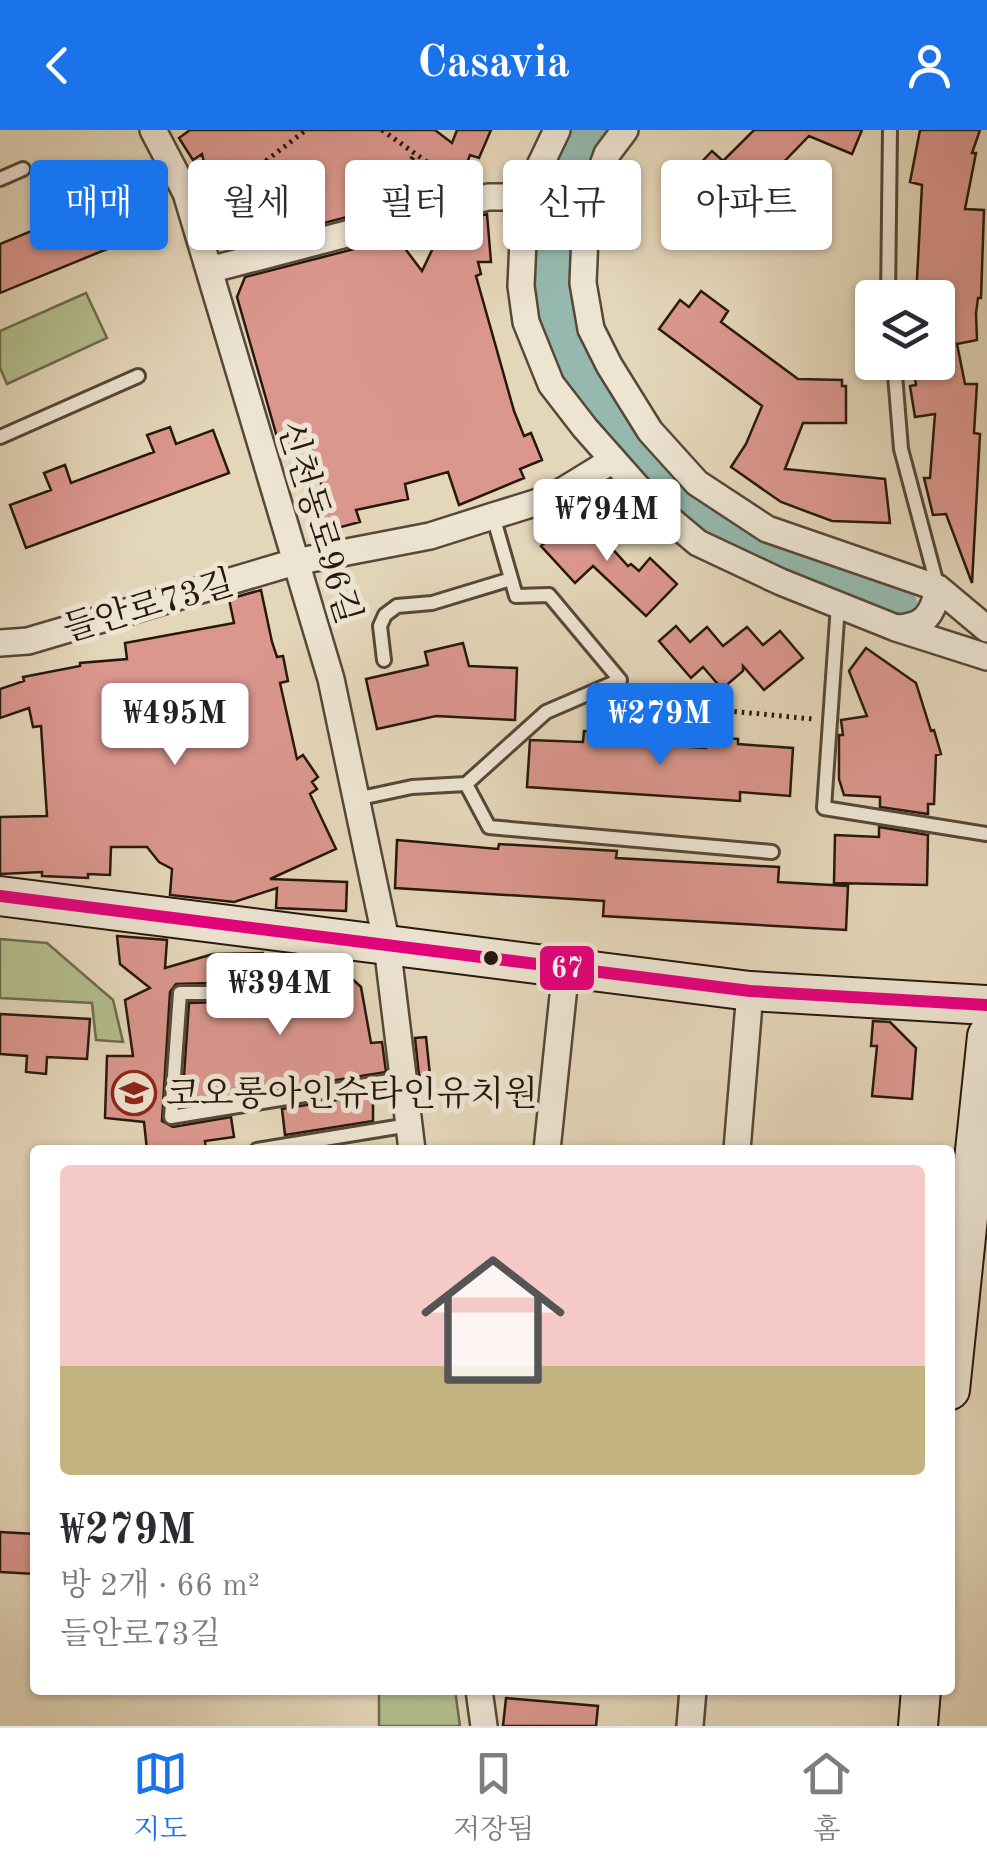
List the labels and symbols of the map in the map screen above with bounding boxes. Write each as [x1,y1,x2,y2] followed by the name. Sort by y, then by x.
[270,416,368,628] street label: 신천동로96길
[537,479,677,564] pin: ₩794M
[59,563,238,648] street label: 들안로73길
[105,683,245,768] pin: ₩495M
[590,683,730,768] pin: ₩279M
[538,944,596,992] line badge: 67
[481,948,501,968] unlabelled marker
[210,953,350,1038] pin: ₩394M
[551,956,583,984] text: 67
[111,1070,157,1116] school or university icon: 코오롱아인슈타인유치원
[166,1075,538,1113] place label: 코오롱아인슈타인유치원

